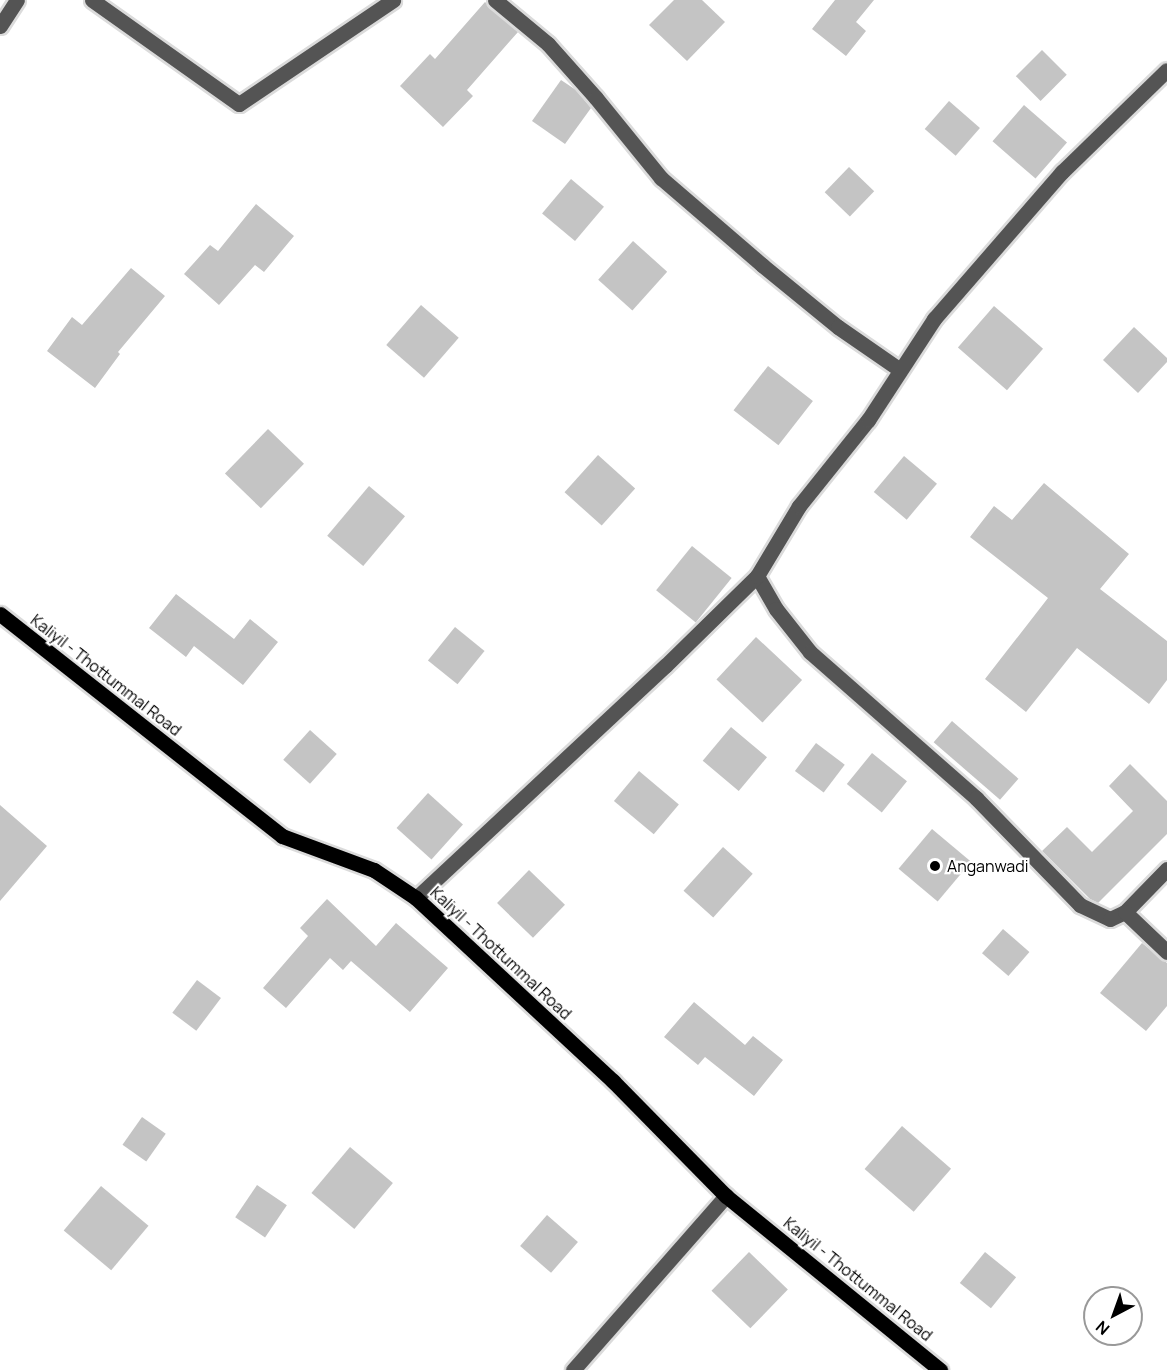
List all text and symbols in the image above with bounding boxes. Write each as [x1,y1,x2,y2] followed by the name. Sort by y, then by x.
[27,610,185,740] street label: Kaliyil - Thottummal Road
[947,856,1028,876] place label: Anganwadi
[928,859,942,873] marker: Anganwadi
[427,883,575,1023] street label: Kaliyil - Thottummal Road
[780,1213,936,1345] street label: Kaliyil - Thottummal Road
[1083,1286,1143,1346] north arrow
[1091,1316,1114,1340] text: N

